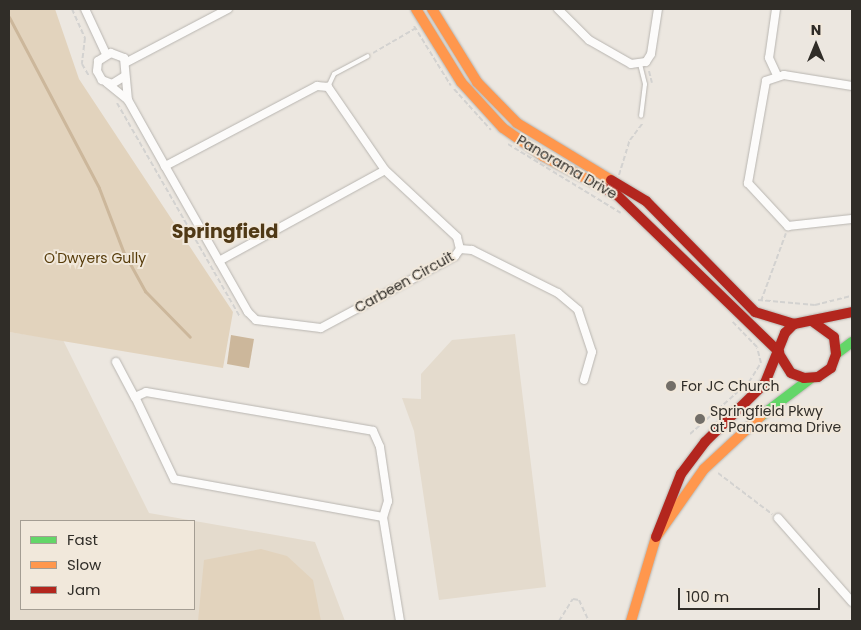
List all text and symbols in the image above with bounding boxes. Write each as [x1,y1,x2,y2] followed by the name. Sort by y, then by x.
[791,20,841,70] north arrow
[811,20,821,40] text: N
[514,132,620,202] street label: Panorama Drive
[172,221,278,243] district label: Springfield
[352,248,456,316] street label: Carbeen Circuit
[44,250,146,266] park label: O'Dwyers Gully
[681,378,779,394] place label: For JC Church
[665,380,677,392] marker: For JC Church
[710,403,841,436] place label: Springfield Pkwy at Panorama Drive
[694,413,706,425] marker: Springfield Pkwy at Panorama Drive
[20,520,195,610] legend
[67,529,98,550] text: Fast
[67,554,101,575] text: Slow
[681,578,824,610] scale bar
[67,579,101,600] text: Jam
[686,586,729,607] text: 100 m

